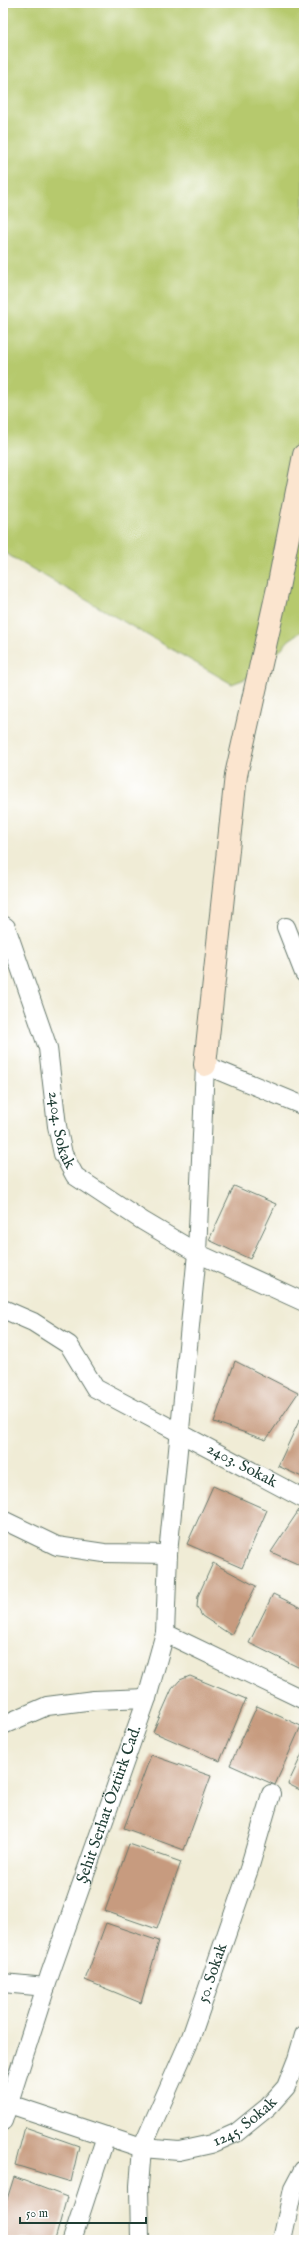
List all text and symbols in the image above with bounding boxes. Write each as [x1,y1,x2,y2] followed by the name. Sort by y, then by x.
[43,1090,80,1173] street label: 2404. Sokak
[203,1439,281,1493] street label: 2403. Sokak
[73,1723,147,1886] street label: Şehit Serhat Öztürk Cad.
[194,1940,233,2005] street label: 50. Sokak
[210,2093,282,2152] street label: 1245. Sokak
[20,2199,146,2225] scale bar
[26,2206,48,2221] text: 50 m

